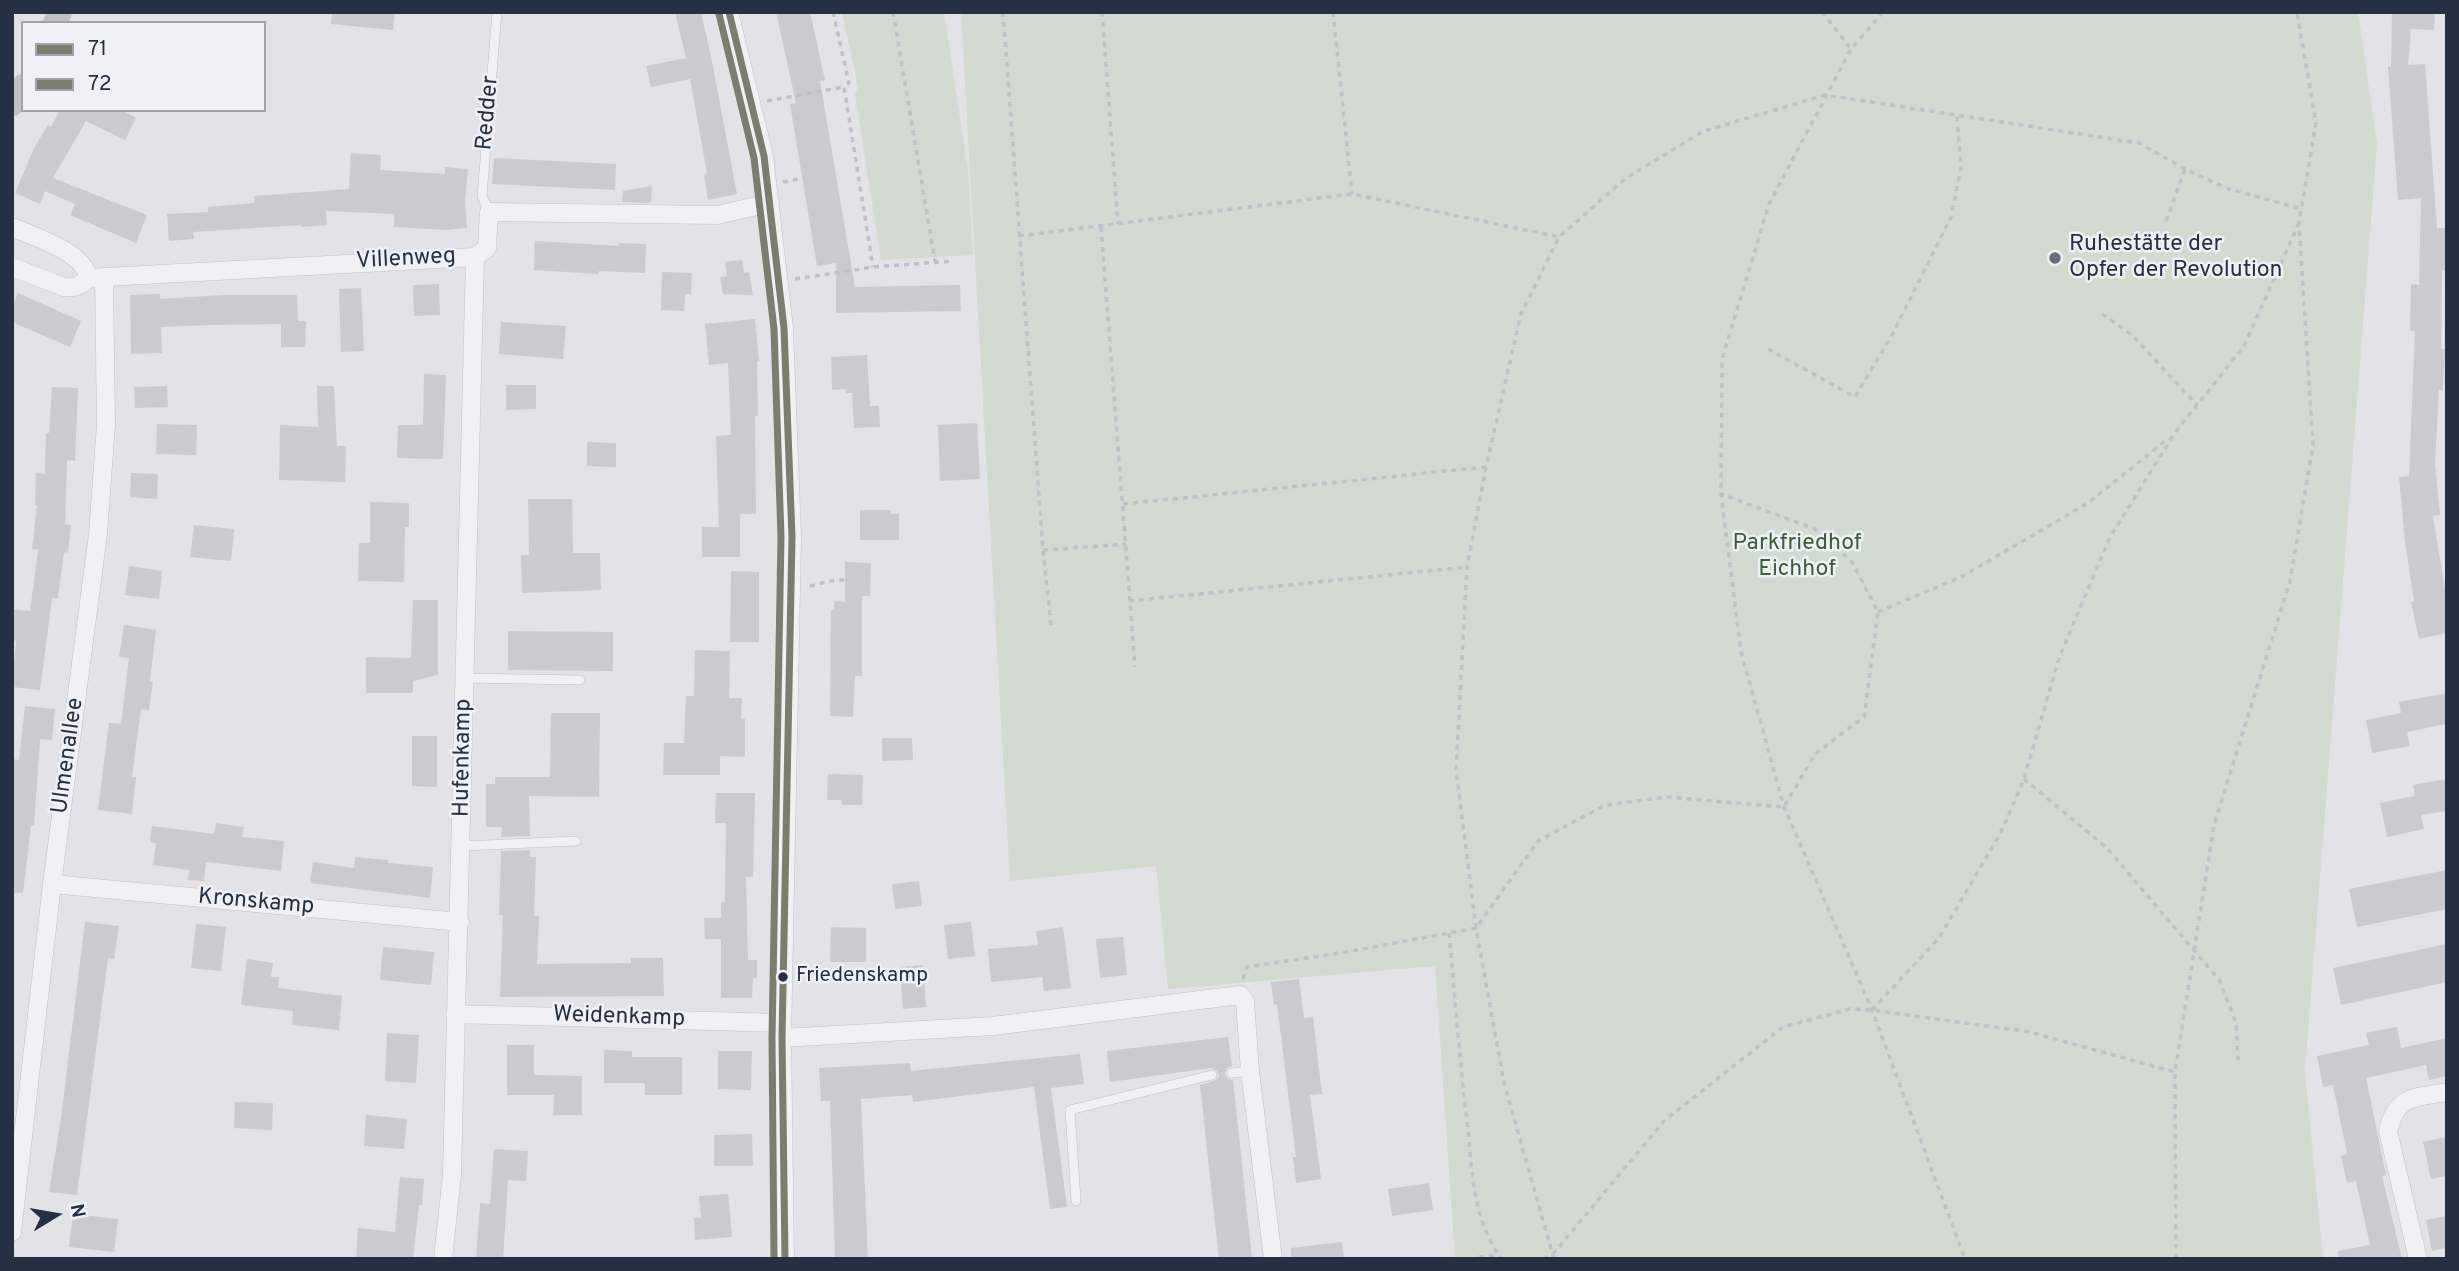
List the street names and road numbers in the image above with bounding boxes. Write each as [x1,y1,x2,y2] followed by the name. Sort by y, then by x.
[472,74,506,152] street label: Redder
[355,244,457,276] street label: Villenweg
[47,696,91,816] street label: Ulmenallee
[449,699,479,817] street label: Hufenkamp
[197,884,315,922] street label: Kronskamp
[552,1002,686,1034] street label: Weidenkamp

